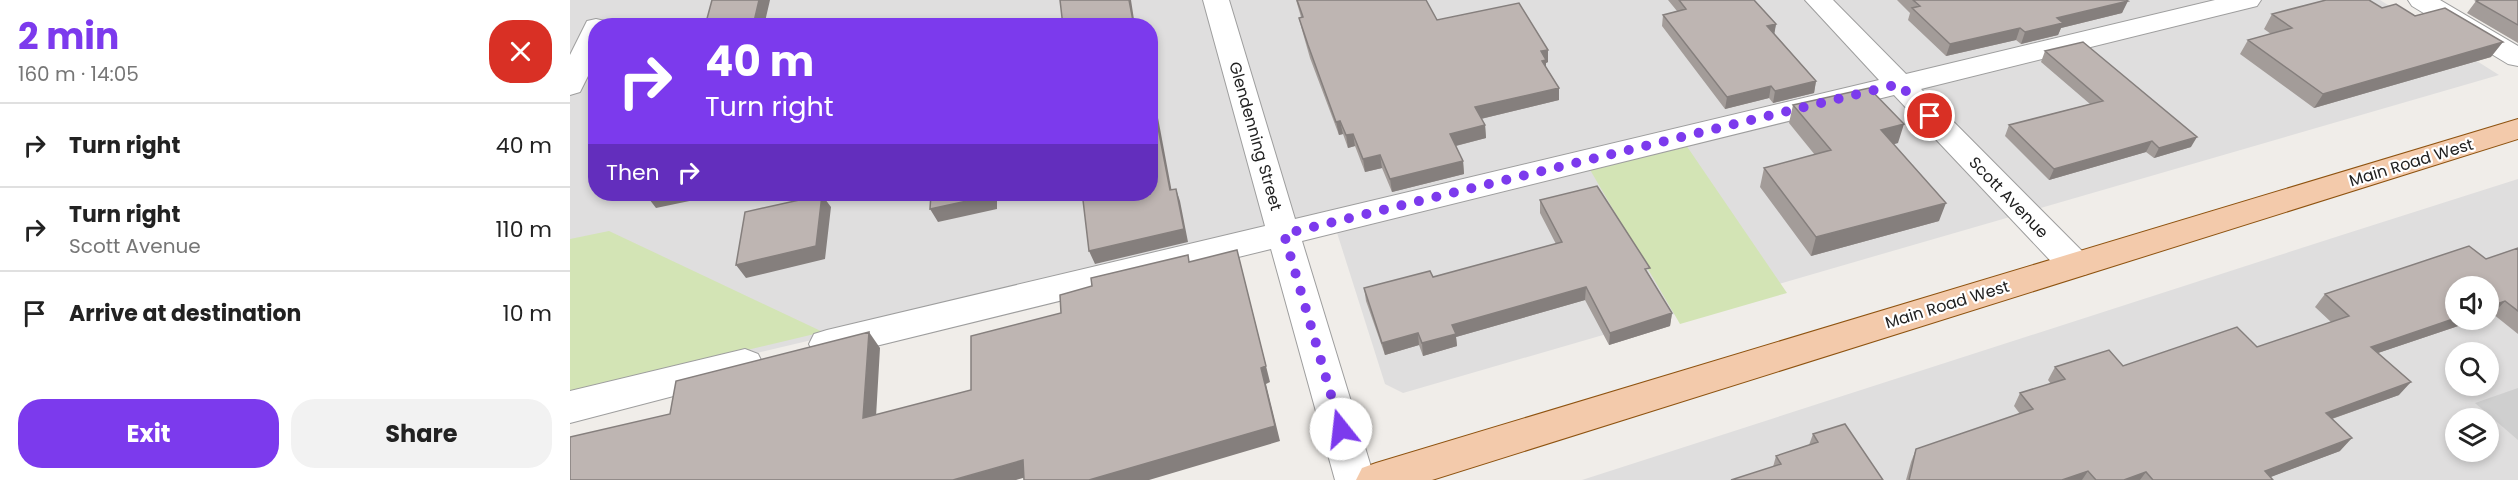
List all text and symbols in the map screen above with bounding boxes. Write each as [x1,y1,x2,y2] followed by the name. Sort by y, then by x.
[18,11,119,62] text: 2 min
[489,20,552,83] button: close
[705,32,814,91] text: 40 m
[606,42,684,120] icon: right
[1223,59,1288,213] street label: Glendenning Street
[18,60,139,88] text: 160 m · 14:05
[705,88,834,125] text: Turn right
[1904,90,1955,141] pin
[1913,99,1946,132] icon: arrive
[18,129,51,162] icon: right
[69,130,180,161] text: Turn right
[496,130,552,161] text: 40 m
[2346,133,2476,192] street label: Main Road West
[1964,151,2054,243] street label: Scott Avenue
[672,156,705,189] icon: right
[606,157,660,188] text: Then
[69,199,180,230] text: Turn right
[18,213,51,246] icon: right
[496,214,552,245] text: 110 m
[69,232,201,260] text: Scott Avenue
[1882,275,2012,334] street label: Main Road West
[2445,276,2499,462] map controls
[2445,276,2499,330] button: sound
[18,297,51,330] icon: arrive
[69,298,301,329] text: Arrive at destination
[503,298,552,329] text: 10 m
[2445,342,2499,396] button: search
[1309,397,1373,461] position arrow
[18,399,279,468] button: Exit
[291,399,552,468] button: Share
[2445,408,2499,462] button: layers

